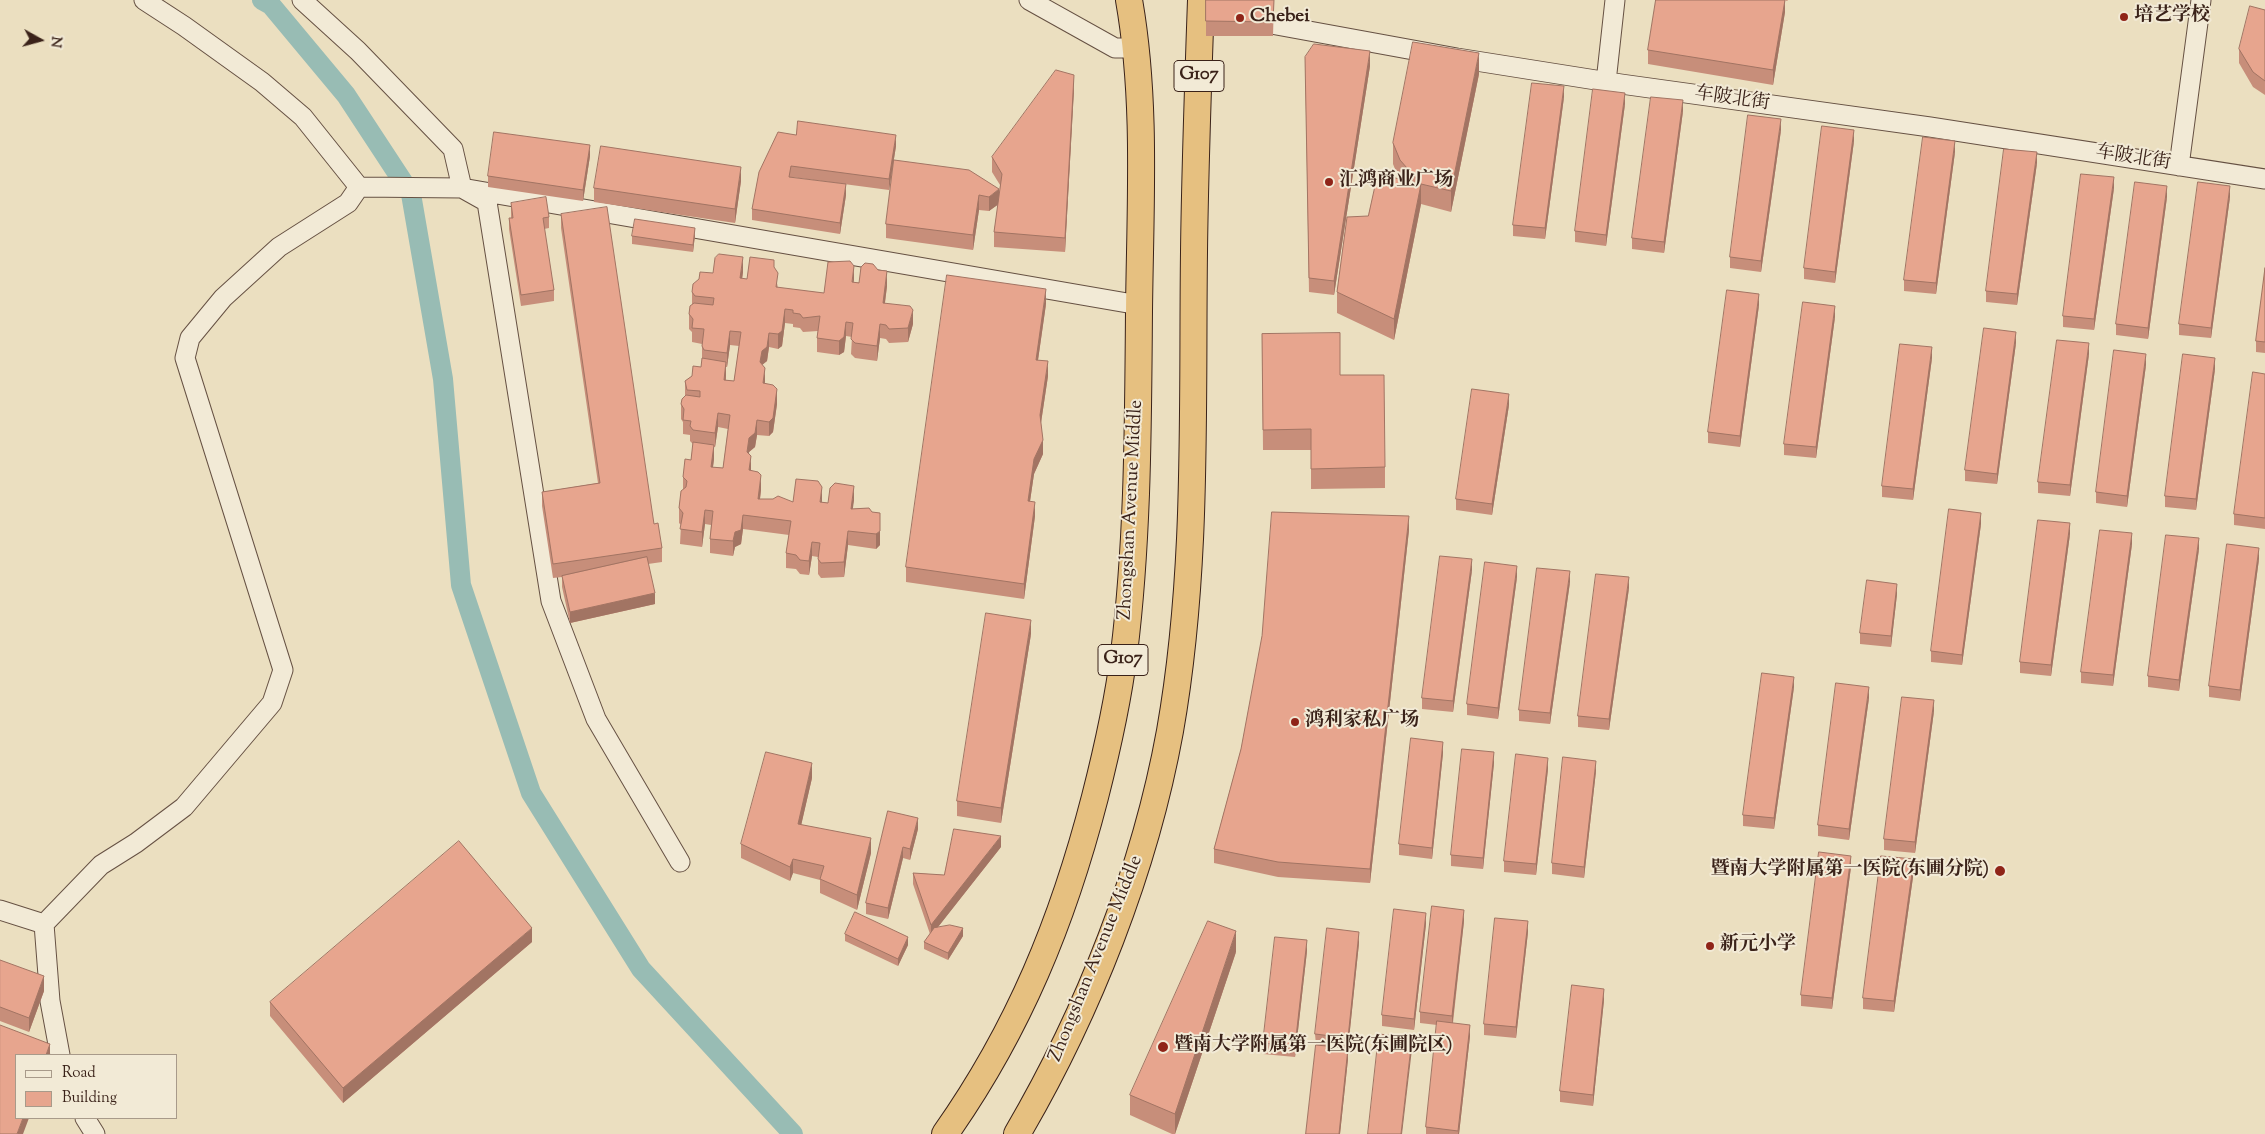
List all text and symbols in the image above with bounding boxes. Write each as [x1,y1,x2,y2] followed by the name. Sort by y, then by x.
[2134,6,2210,28] place label: 培艺学校
[1250,7,1310,29] place label: Chebei
[2118,11,2130,23] marker: 培艺学校
[1234,12,1246,24] marker: Chebei
[15,15,65,65] north arrow
[44,35,65,49] text: N
[1174,60,1224,92] road number: G107
[1693,83,1771,117] street label: 车陂北街
[2094,142,2172,176] street label: 车陂北街
[1339,171,1453,193] place label: 汇鸿商业广场
[1323,176,1335,188] marker: 汇鸿商业广场
[1115,399,1149,621] street label: Zhongshan Avenue Middle
[1098,644,1148,676] road number: G107
[1305,711,1419,733] place label: 鸿利家私广场
[1289,716,1301,728] marker: 鸿利家私广场
[1045,852,1149,1066] street label: Zhongshan Avenue Middle
[1711,860,1989,882] place label: 暨南大学附属第一医院(东圃分院)
[1993,864,2007,878] marker: 暨南大学附属第一医院(东圃分院)
[1720,935,1796,957] place label: 新元小学
[1704,940,1716,952] marker: 新元小学
[1174,1036,1452,1058] place label: 暨南大学附属第一医院(东圃院区)
[1156,1040,1170,1054] marker: 暨南大学附属第一医院(东圃院区)
[15,1054,178,1119] legend
[62,1063,96,1084] text: Road
[62,1088,117,1109] text: Building

